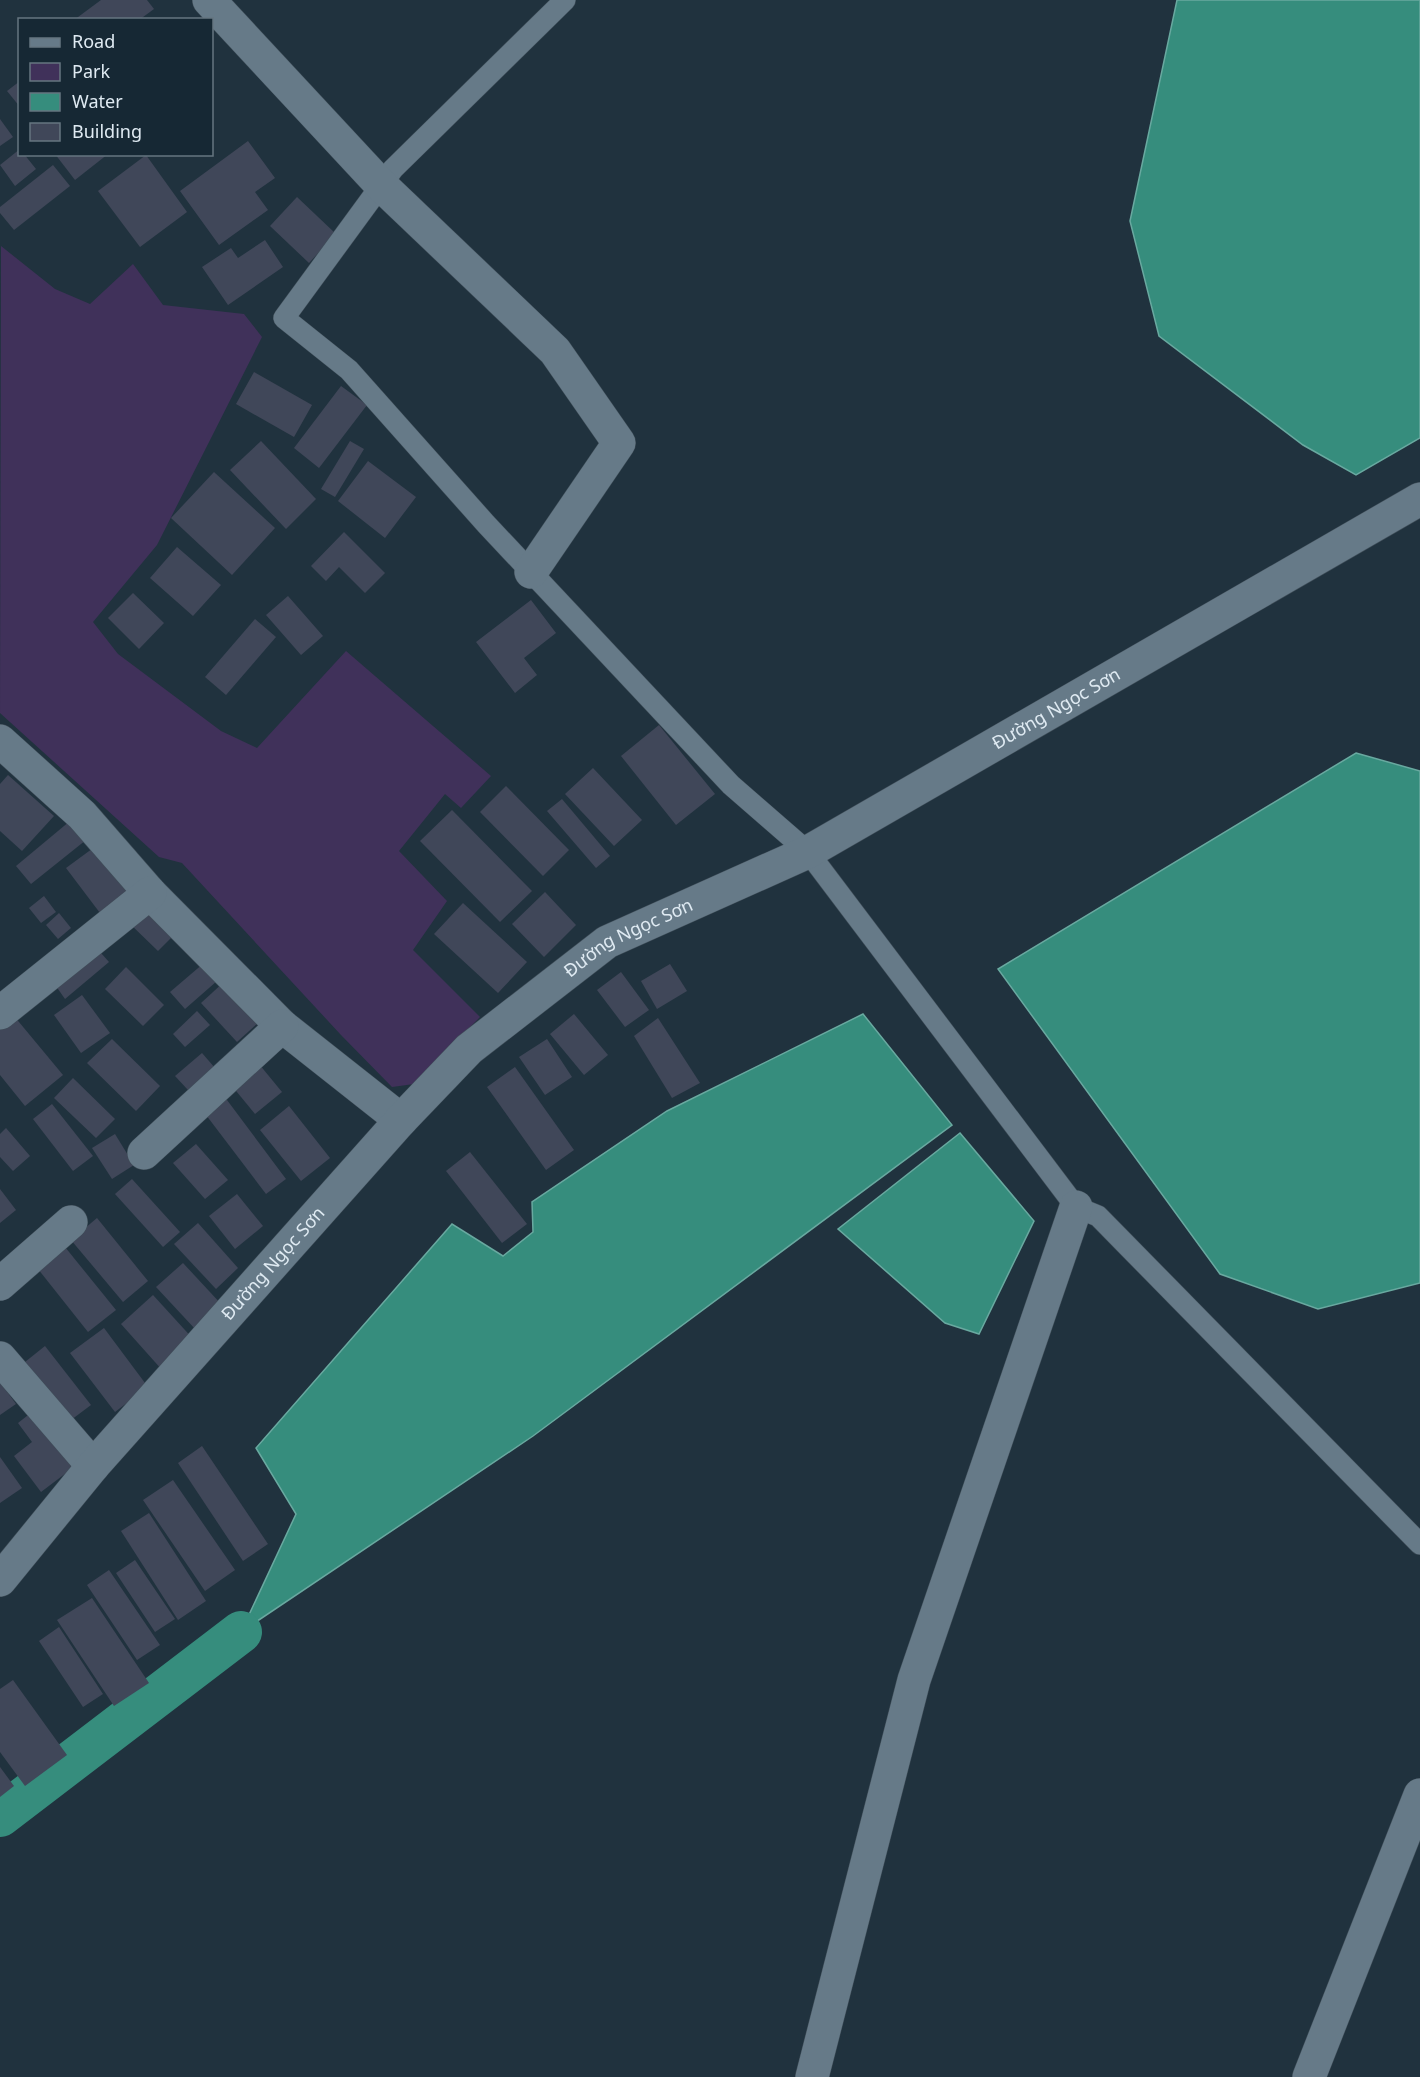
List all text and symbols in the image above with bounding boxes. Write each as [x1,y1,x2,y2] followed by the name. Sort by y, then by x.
[18,18,213,156] legend
[72,29,115,53] text: Road
[72,59,110,83] text: Park
[72,89,123,113] text: Water
[72,119,142,143] text: Building
[987,662,1124,754] street label: Đường Ngọc Sơn
[558,892,696,982] street label: Đường Ngọc Sơn
[215,1201,329,1325] street label: Đường Ngọc Sơn

